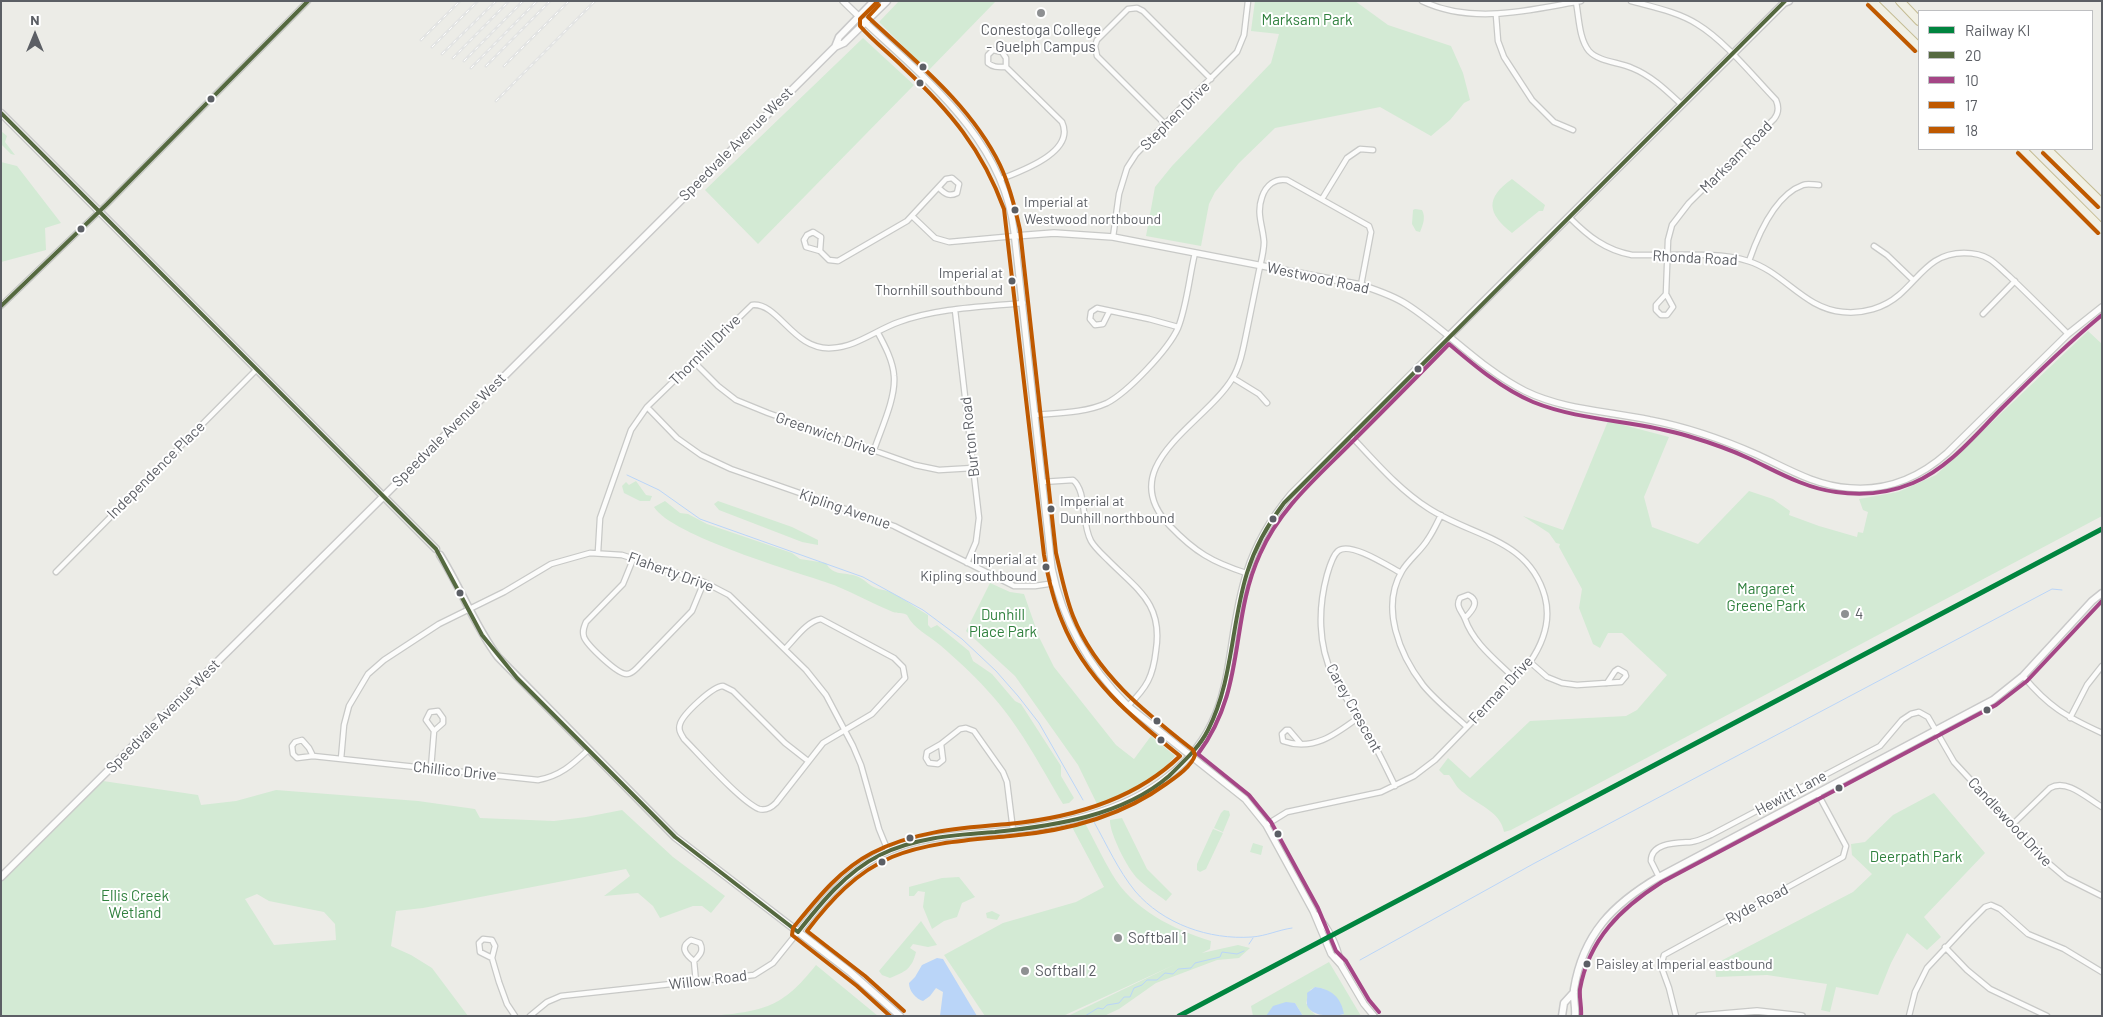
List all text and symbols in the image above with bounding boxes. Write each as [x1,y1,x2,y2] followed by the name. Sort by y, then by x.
[1035,7,1047,19] marker: Conestoga College - Guelph Campus
[10,10,60,60] north arrow
[1918,10,2093,150] legend
[30,11,40,28] text: N
[1261,11,1353,29] park label: Marksam Park
[981,21,1101,56] place label: Conestoga College - Guelph Campus
[1965,21,2030,39] text: Railway KI
[1965,46,1982,64] text: 20
[918,62,928,72] unlabelled marker
[1965,71,1979,89] text: 10
[915,78,925,88] unlabelled marker
[1137,78,1213,154] street label: Stephen Drive
[675,83,797,205] street label: Speedvale Avenue West
[206,94,216,104] unlabelled marker
[1965,96,1977,114] text: 17
[1696,117,1776,197] street label: Marksam Road
[1965,121,1978,139] text: 18
[1024,194,1161,226] place label: Imperial at Westwood northbound
[1010,205,1020,215] marker: Imperial at Westwood northbound
[76,224,86,234] unlabelled marker
[1652,247,1738,269] street label: Rhonda Road
[1265,258,1371,298] street label: Westwood Road
[875,265,1003,298] place label: Imperial at Thornhill southbound
[1007,276,1017,286] marker: Imperial at Thornhill southbound
[666,311,744,389] street label: Thornhill Drive
[1413,364,1423,374] unlabelled marker
[388,369,510,491] street label: Speedvale Avenue West
[957,396,983,478] street label: Burton Road
[773,408,879,460] street label: Greenwich Drive
[103,417,209,523] street label: Independence Place
[797,485,893,533] street label: Kipling Avenue
[1060,493,1175,526] place label: Imperial at Dunhill northbound
[1046,504,1056,514] marker: Imperial at Dunhill northbound
[1268,514,1278,524] unlabelled marker
[626,548,716,596] street label: Flaherty Drive
[920,551,1037,584] place label: Imperial at Kipling southbound
[1041,562,1051,572] marker: Imperial at Kipling southbound
[1726,580,1806,615] park label: Margaret Greene Park
[455,588,465,598] unlabelled marker
[1855,605,1863,623] place label: 4
[969,606,1037,641] park label: Dunhill Place Park
[1839,608,1851,620] marker: 4
[1465,652,1537,728] street label: Ferman Drive
[102,655,224,777] street label: Speedvale Avenue West
[1322,661,1386,755] street label: Carey Crescent
[1982,705,1992,715] unlabelled marker
[1152,716,1162,726] unlabelled marker
[1156,735,1166,745] unlabelled marker
[412,758,498,784] street label: Chillico Drive
[1752,767,1830,819] street label: Hewitt Lane
[1964,774,2056,870] street label: Candlewood Drive
[1834,783,1844,793] unlabelled marker
[1273,829,1283,839] unlabelled marker
[905,833,915,843] unlabelled marker
[1870,848,1962,866] park label: Deerpath Park
[877,857,887,867] unlabelled marker
[1723,880,1791,928] street label: Ryde Road
[101,887,169,922] park label: Ellis Creek Wetland
[1128,929,1187,947] place label: Softball 1
[1112,932,1124,944] marker: Softball 1
[1596,956,1773,972] place label: Paisley at Imperial eastbound
[1582,959,1592,969] marker: Paisley at Imperial eastbound
[1035,962,1096,980] place label: Softball 2
[1019,965,1031,977] marker: Softball 2
[668,966,748,994] street label: Willow Road

